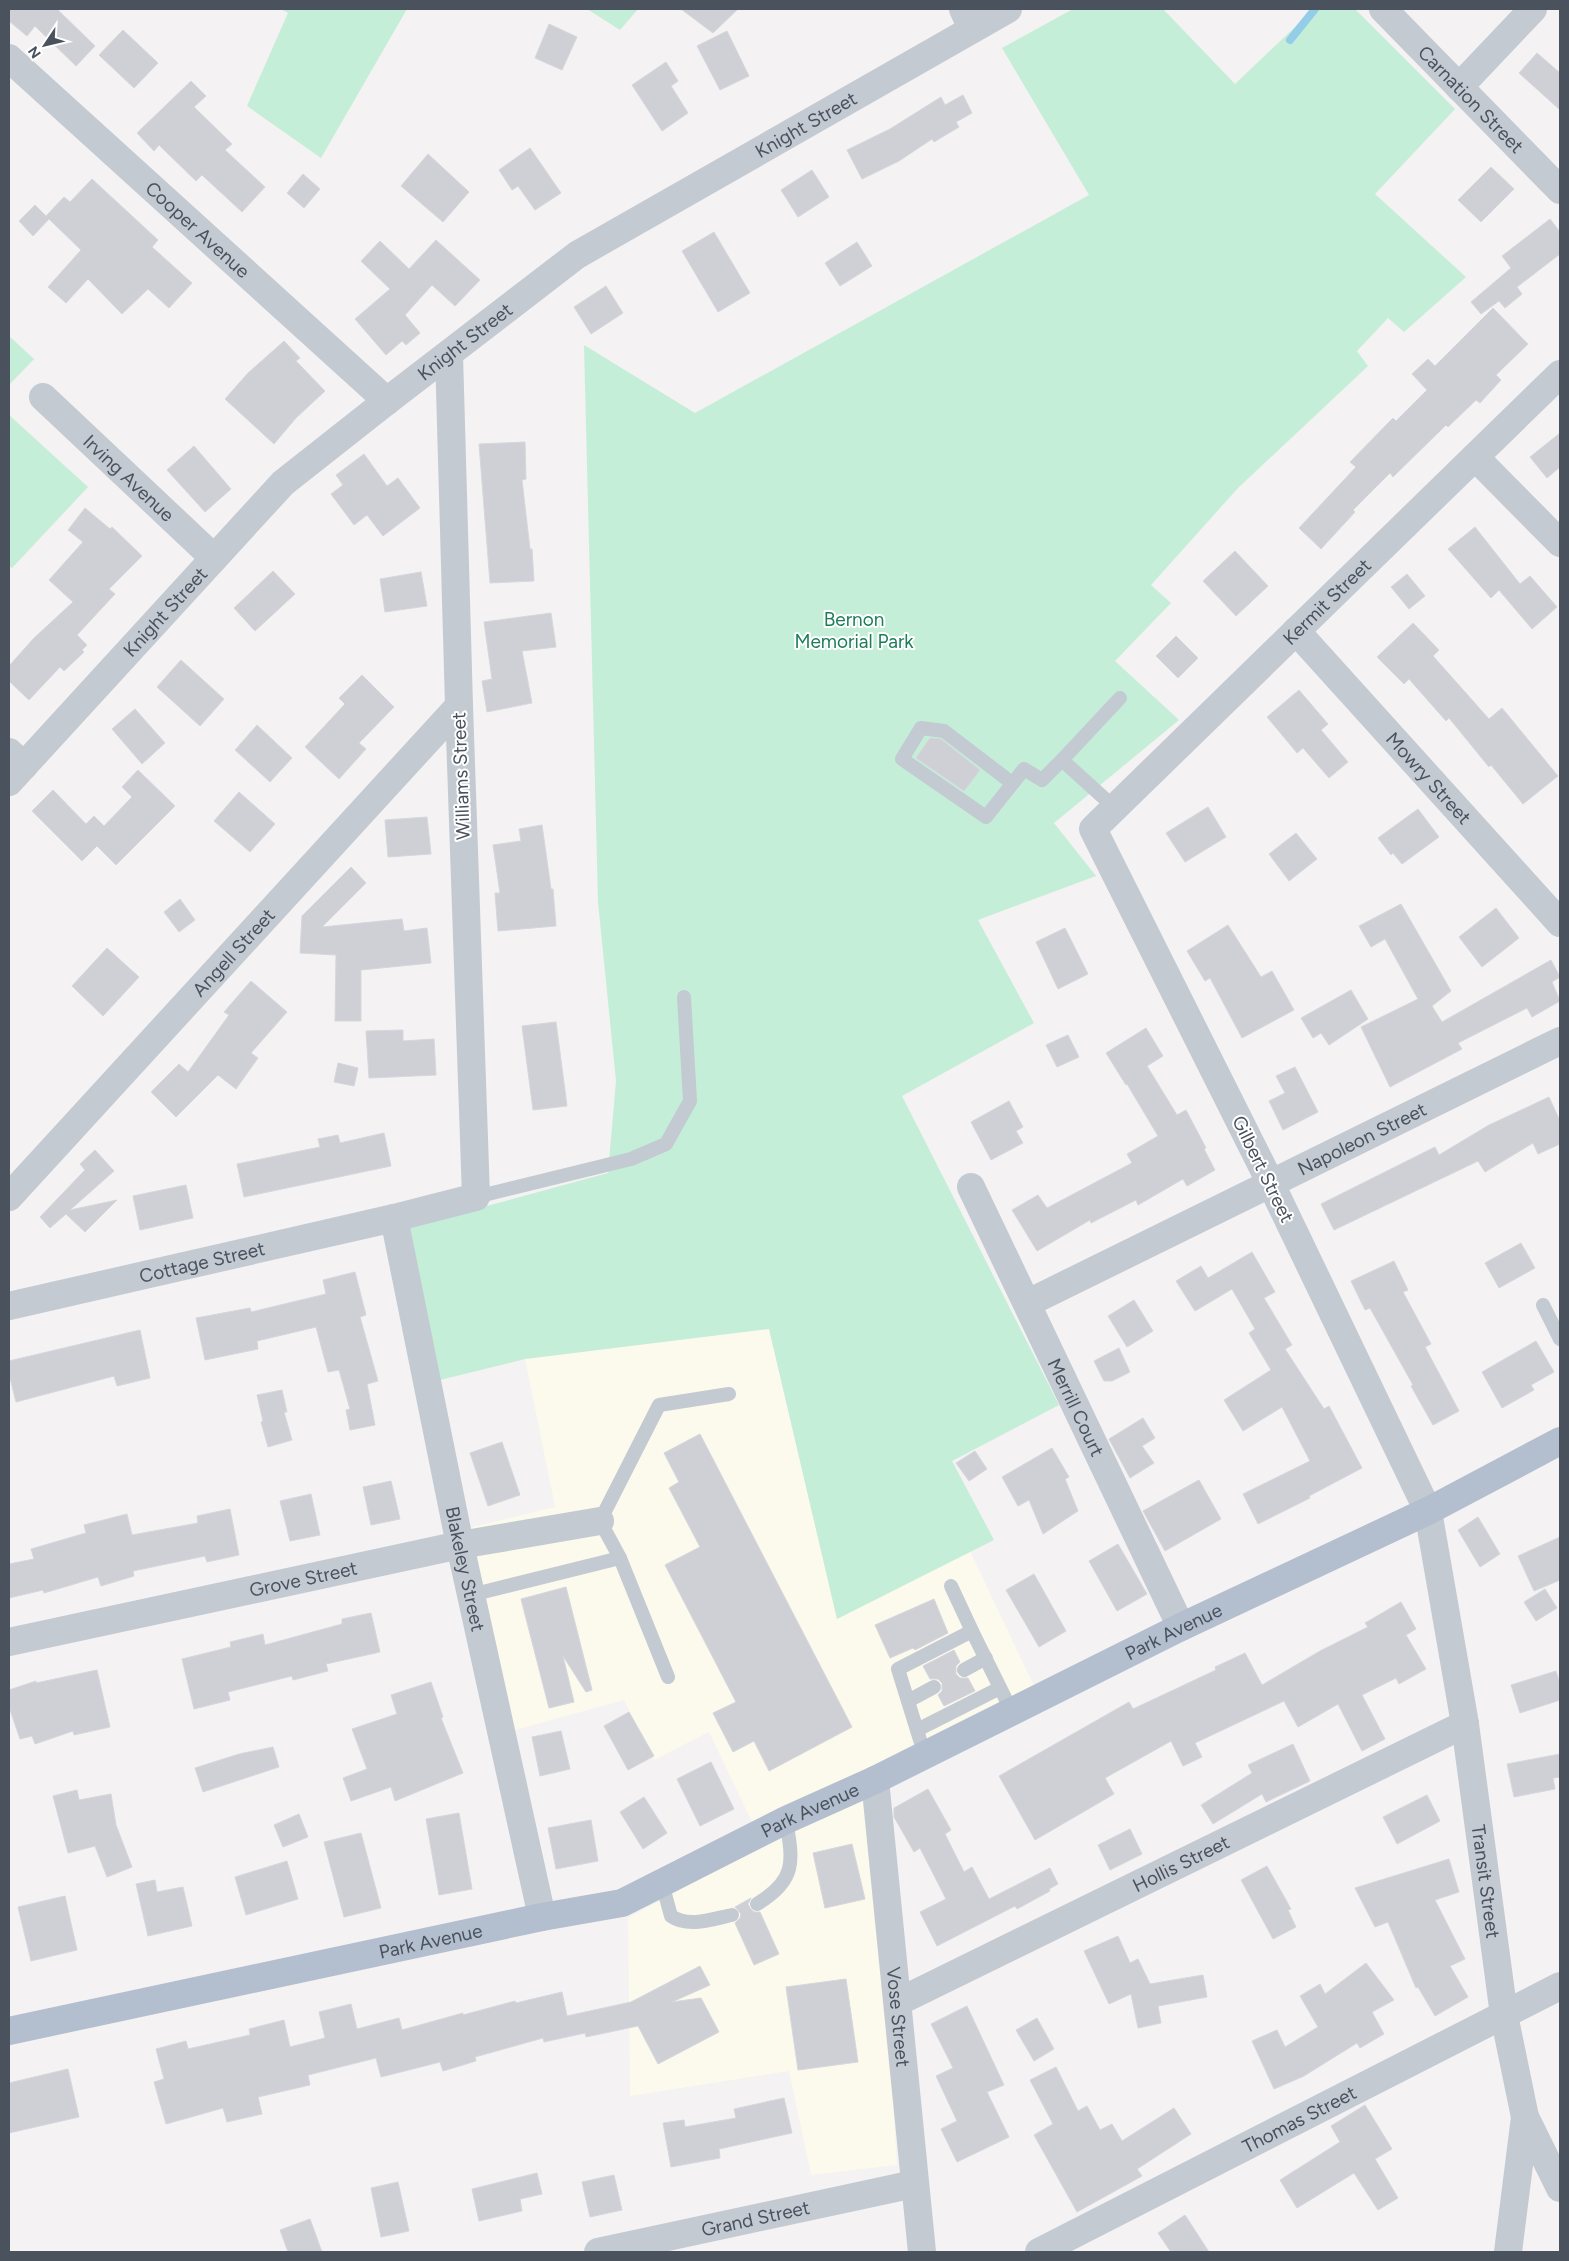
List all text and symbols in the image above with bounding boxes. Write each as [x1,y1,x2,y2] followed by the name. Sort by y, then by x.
[20,20,70,70] north arrow
[1413,41,1529,158] street label: Carnation Street
[25,43,45,61] text: N
[751,86,861,163] street label: Knight Street
[141,176,255,282] street label: Cooper Avenue
[413,298,517,385] street label: Knight Street
[79,430,179,526] street label: Irving Avenue
[1278,553,1375,649] street label: Kermit Street
[118,562,212,661] street label: Knight Street
[794,608,914,653] park label: Bernon Memorial Park
[447,712,475,840] street label: Williams Street
[1381,727,1476,829] street label: Mowry Street
[187,903,279,1001] street label: Angell Street
[1293,1097,1430,1180] street label: Napoleon Street
[1227,1112,1299,1226] street label: Gilbert Street
[137,1236,267,1287] street label: Cottage Street
[1043,1355,1109,1460] street label: Merrill Court
[441,1504,490,1633] street label: Blakeley Street
[247,1556,359,1601] street label: Grove Street
[1121,1598,1226,1665] street label: Park Avenue
[757,1777,862,1842] street label: Park Avenue
[1467,1823,1505,1940] street label: Transit Street
[1129,1830,1233,1897] street label: Hollis Street
[377,1919,484,1963] street label: Park Avenue
[882,1966,915,2068] street label: Vose Street
[1238,2081,1360,2158] street label: Thomas Street
[699,2195,812,2241] street label: Grand Street

